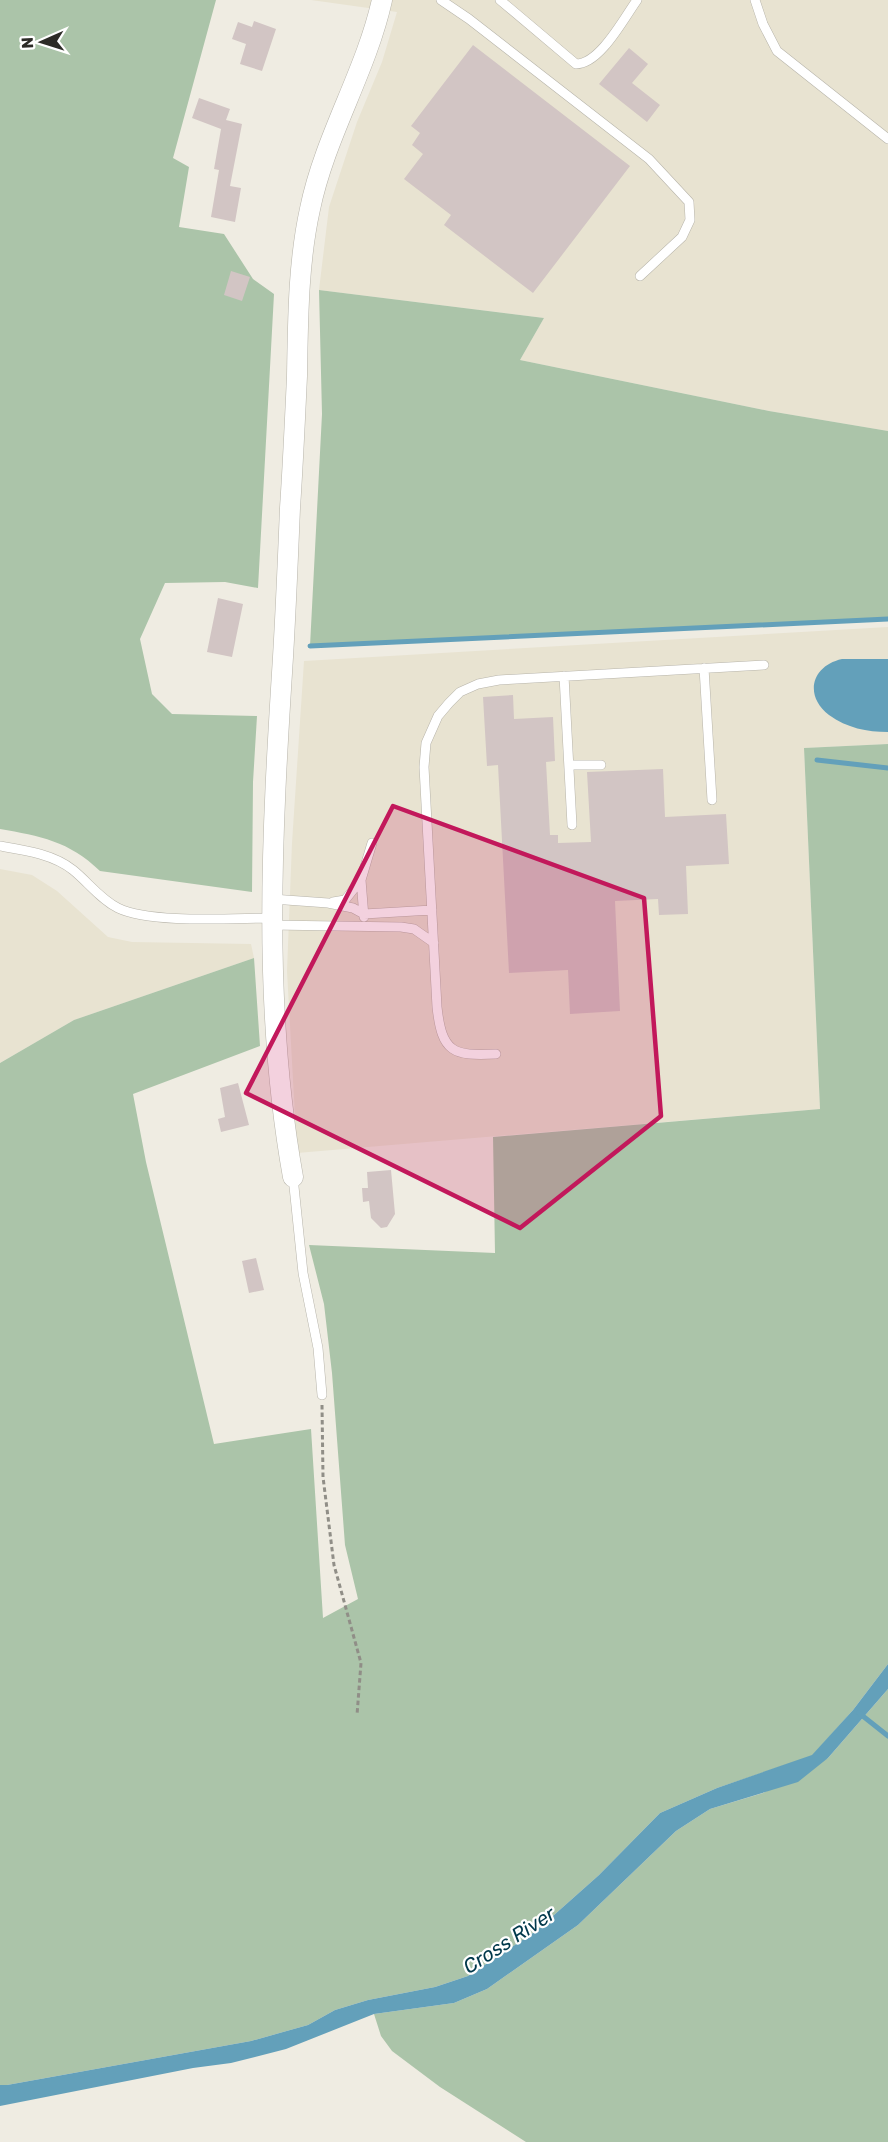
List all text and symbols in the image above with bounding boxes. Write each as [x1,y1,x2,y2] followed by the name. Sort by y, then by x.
[12,12,72,72] north arrow
[18,37,37,49] text: N
[458,1901,561,1979] water label: Cross River

